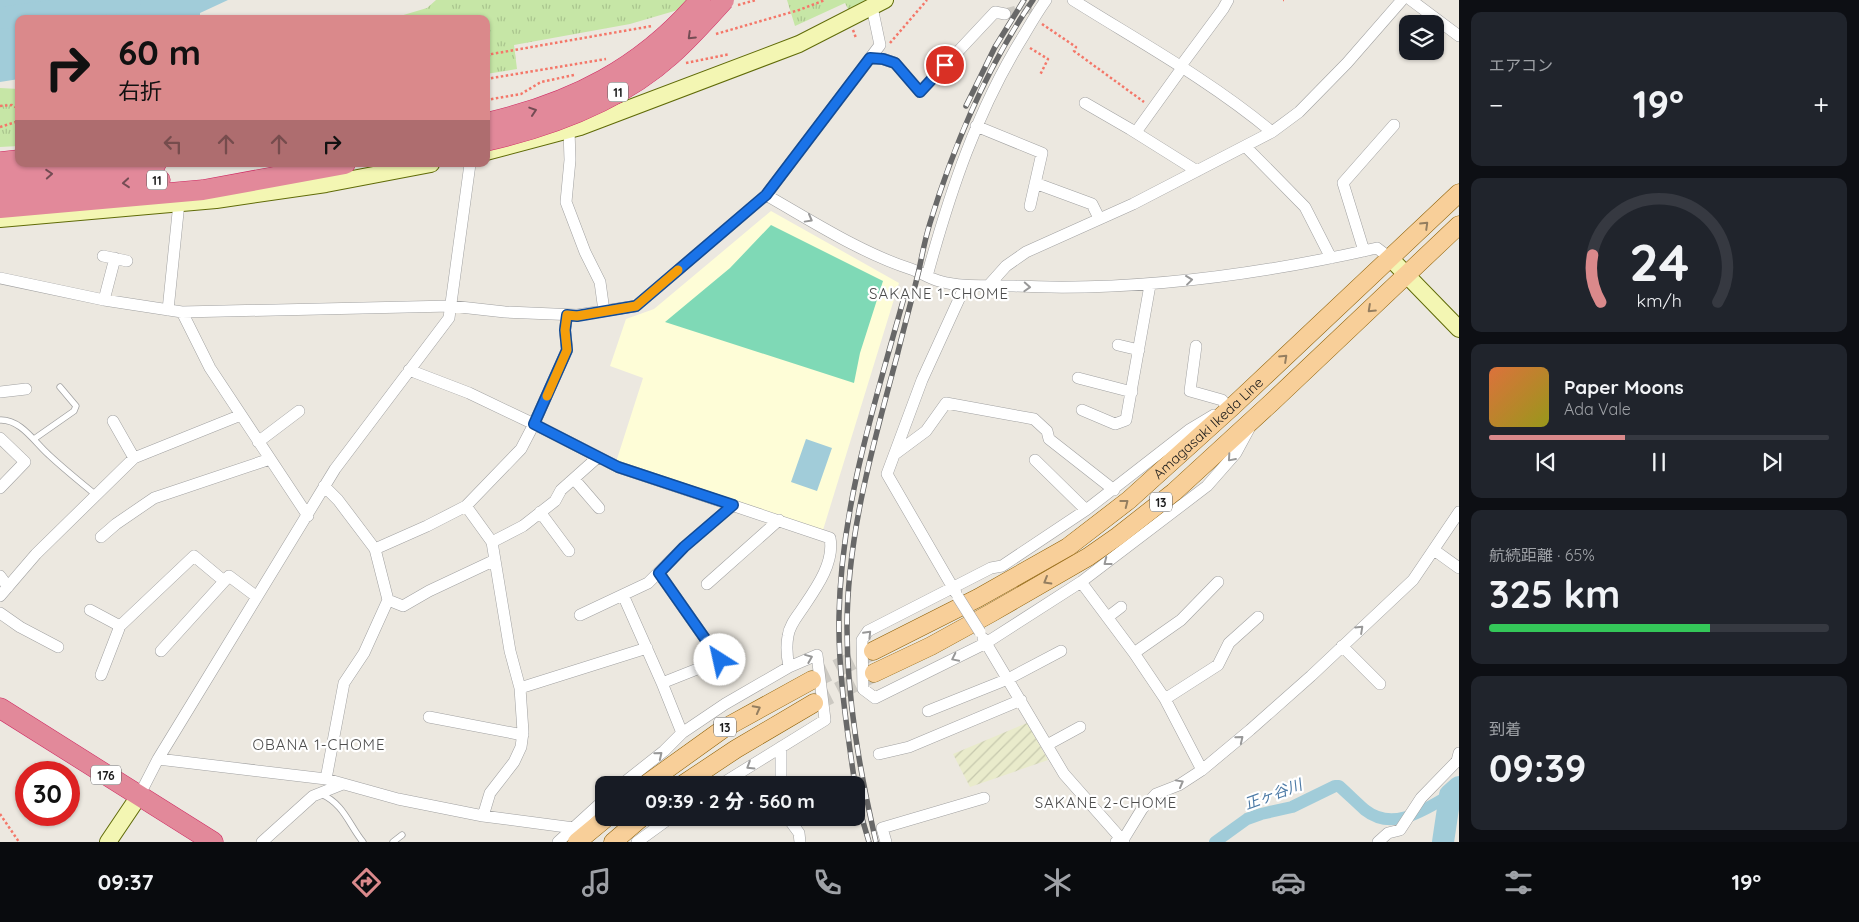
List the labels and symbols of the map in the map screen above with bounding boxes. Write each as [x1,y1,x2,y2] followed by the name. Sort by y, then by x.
[688,30,697,39] one-way arrow
[924,44,966,86] pin
[608,82,628,101] road number: 11
[529,106,537,116] one-way arrow
[45,169,53,180] one-way arrow
[147,170,167,190] road number: 11
[121,177,129,188] one-way arrow
[803,213,812,223] one-way arrow
[1419,222,1428,231] one-way arrow
[1185,275,1193,286] one-way arrow
[1023,281,1031,292] one-way arrow
[869,284,1009,303] district label: SAKANE 1-CHOME
[1368,303,1377,312] one-way arrow
[1278,355,1287,364] one-way arrow
[1149,373,1267,483] street label: Amagasaki Ikeda Line
[1228,452,1237,461] one-way arrow
[1150,492,1172,512] road number: 13
[1119,500,1128,508] one-way arrow
[1104,557,1113,565] one-way arrow
[1043,575,1052,585] one-way arrow
[1354,626,1363,635] one-way arrow
[862,631,871,640] one-way arrow
[693,633,745,685] position arrow
[952,652,961,662] one-way arrow
[804,654,813,665] one-way arrow
[752,705,761,715] one-way arrow
[714,718,736,736] road number: 13
[252,735,386,754] district label: OBANA 1-CHOME
[1234,736,1243,744] one-way arrow
[653,752,662,760] one-way arrow
[746,760,755,770] one-way arrow
[15,761,80,826] speed limit sign: 30
[91,766,121,784] road number: 176
[1242,774,1306,813] water label: 正ヶ谷川
[1175,779,1184,789] one-way arrow
[1035,793,1177,812] district label: SAKANE 2-CHOME

